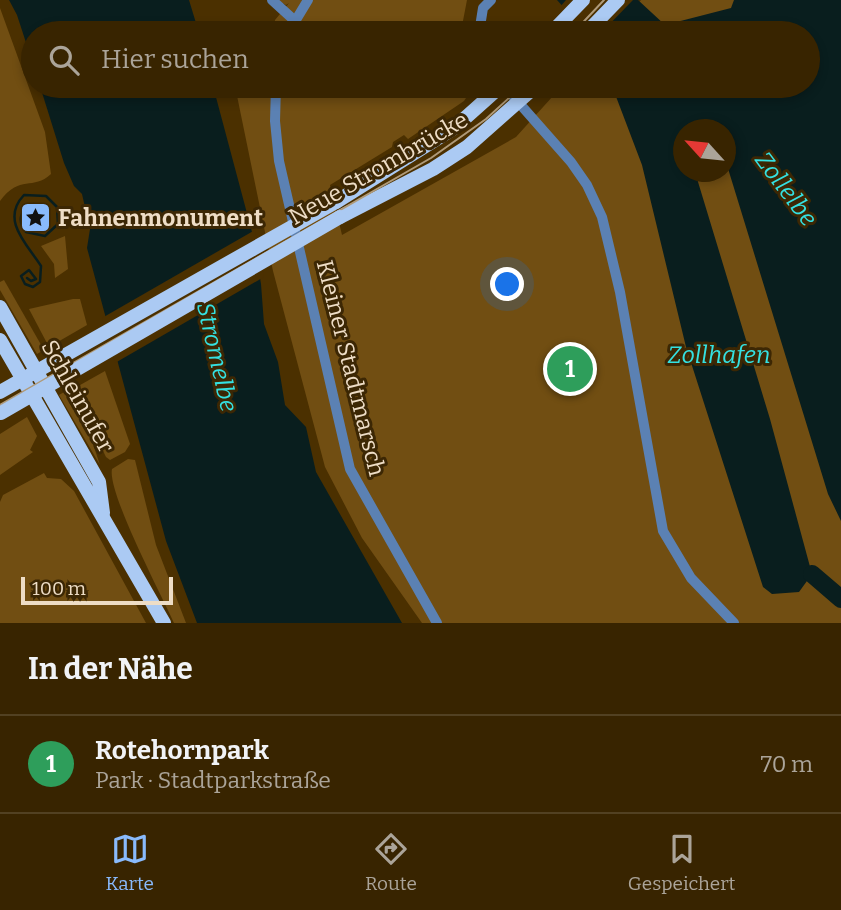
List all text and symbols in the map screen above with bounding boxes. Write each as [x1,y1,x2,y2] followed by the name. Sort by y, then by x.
[21,21,820,98] search box
[45,41,83,79] icon: search
[101,44,249,75] text: Hier suchen
[283,105,473,231] street label: Neue Strombrücke
[673,119,736,182] north arrow
[749,147,823,231] water label: Zollelbe
[18,201,52,235] place icon: Fahnenmonument
[58,204,263,232] place label: Fahnenmonument
[311,257,391,479] street label: Kleiner Stadtmarsch
[490,267,524,301] your location
[191,300,243,414] water label: Stromelbe
[36,335,120,457] street label: Schleinufer
[668,341,770,369] water label: Zollhafen
[547,343,593,395] pin: 1
[21,574,173,606] scale bar
[32,577,86,600] text: 100 m
[28,651,193,687] text: In der Nähe
[95,735,269,766] text: Rotehornpark
[46,750,56,778] text: 1
[761,750,813,778] text: 70 m
[95,766,331,794] text: Park · Stadtparkstraße
[106,830,154,895] tab: Karte
[365,830,417,895] tab: Route
[628,830,736,895] tab: Gespeichert

